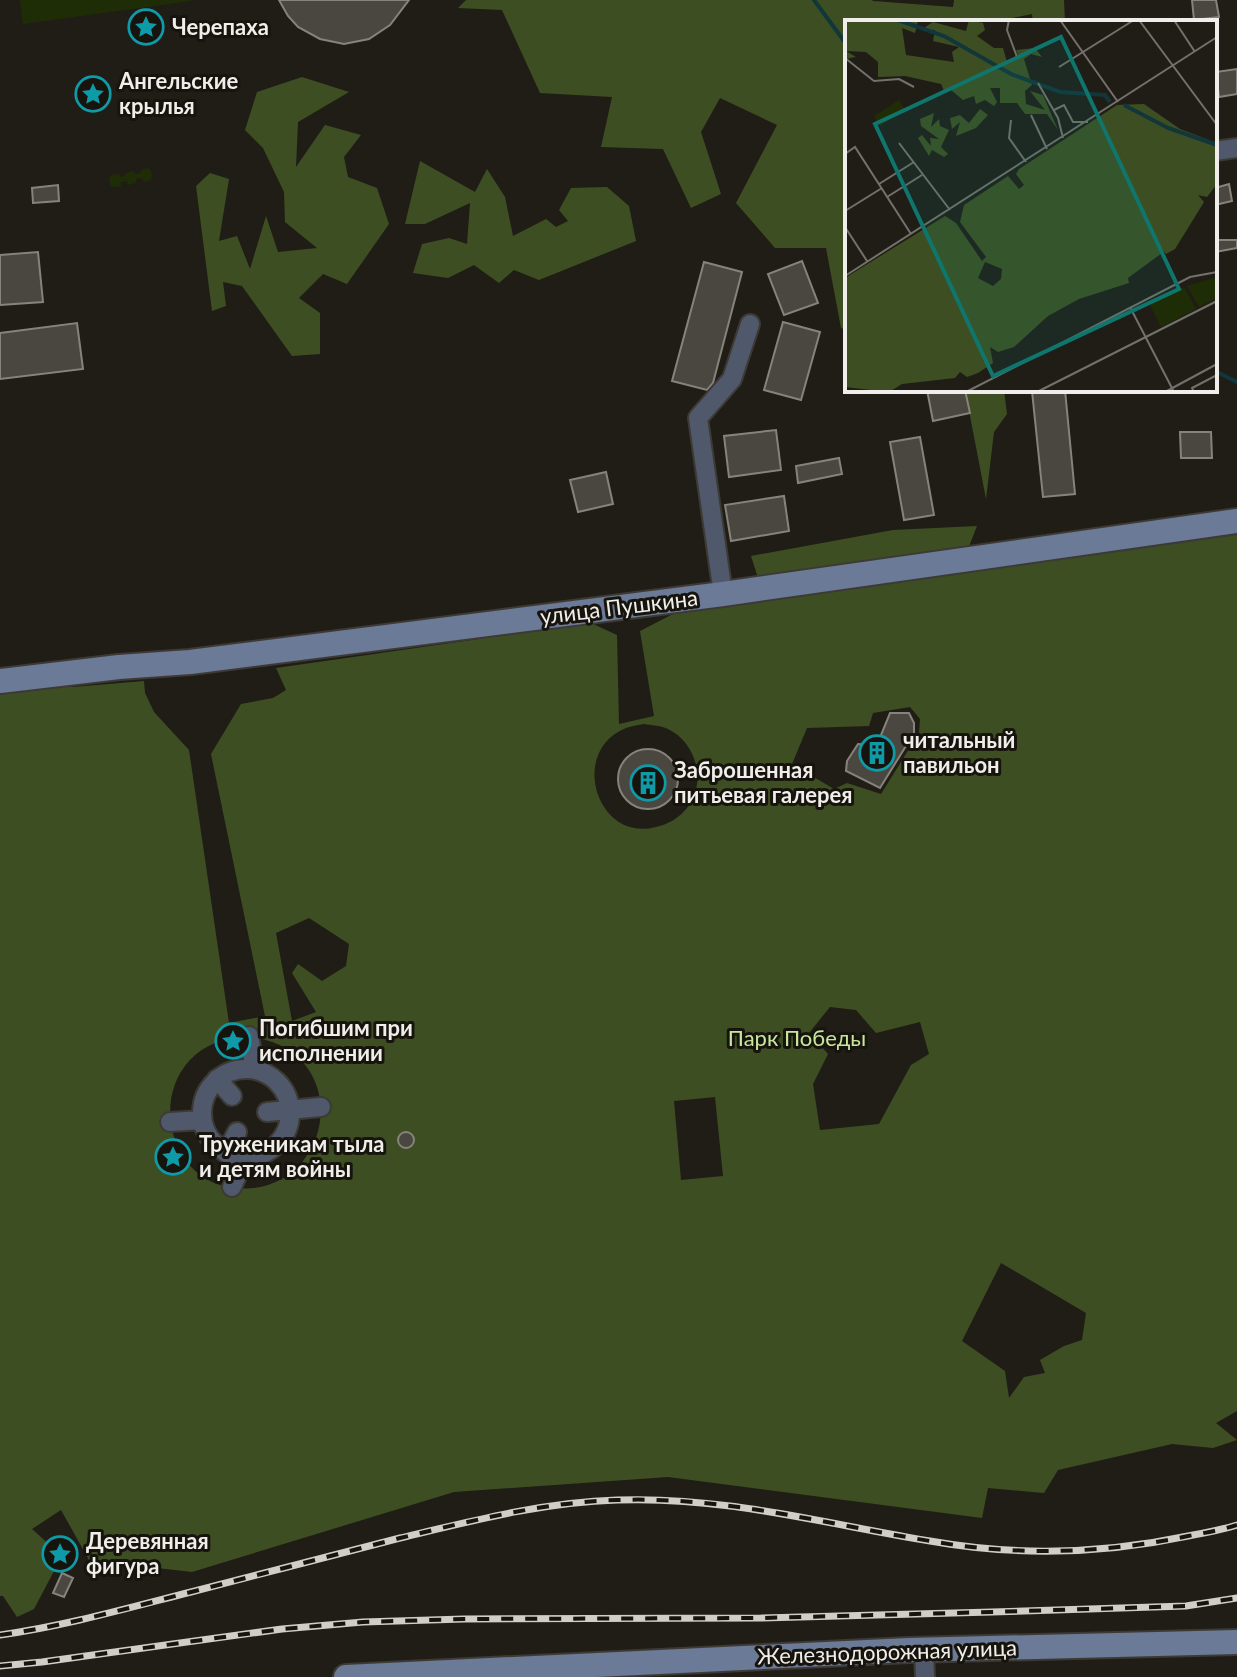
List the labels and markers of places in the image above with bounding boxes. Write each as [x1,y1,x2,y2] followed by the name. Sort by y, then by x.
[127,8,165,46] place icon: Черепаха
[172,13,269,40] place label: Черепаха
[118,67,239,119] place label: Ангельские крылья
[74,75,112,113] place icon: Ангельские крылья
[903,726,1015,778] place label: читальный павильон
[858,734,896,772] building icon: читальный павильон
[674,756,852,808] place label: Заброшенная питьевая галерея
[629,764,667,802] building icon: Заброшенная питьевая галерея
[259,1014,413,1066] place label: Погибшим при исполнении
[214,1022,252,1060] place icon: Погибшим при исполнении
[199,1130,385,1182] place label: Труженикам тыла и детям войны
[154,1138,192,1176] place icon: Труженикам тыла и детям войны
[86,1527,209,1579] place label: Деревянная фигура
[41,1535,79,1573] place icon: Деревянная фигура

